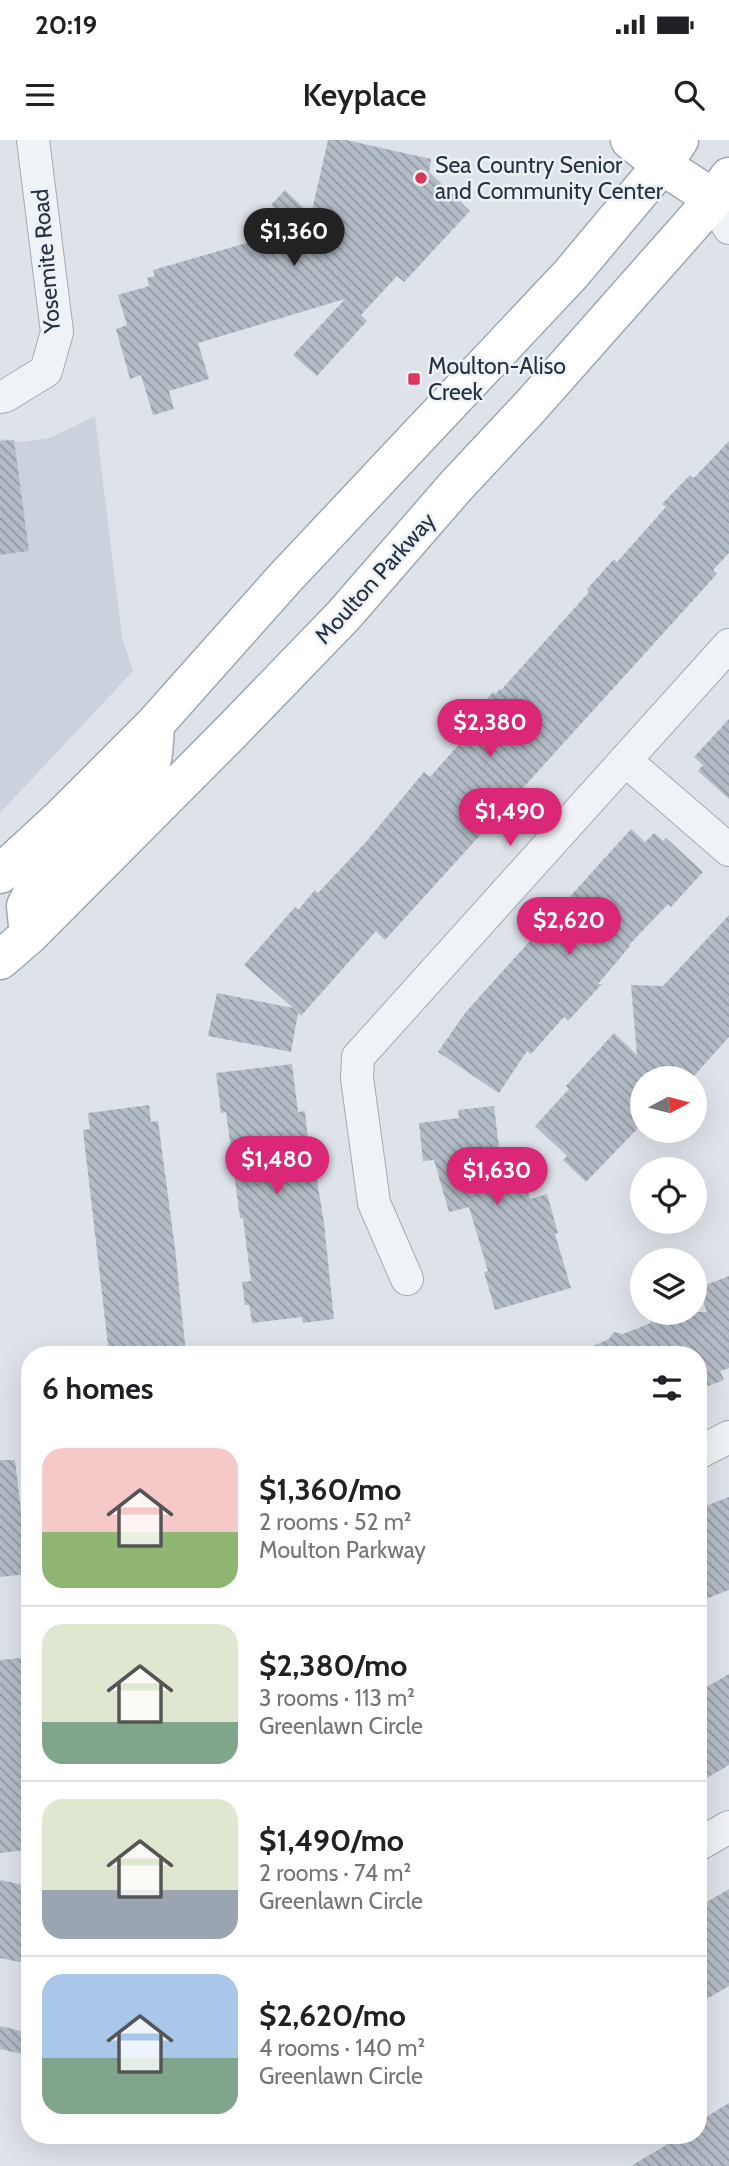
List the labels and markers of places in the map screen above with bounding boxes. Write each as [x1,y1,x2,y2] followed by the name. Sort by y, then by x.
[435,151,664,205] place label: Sea Country Senior and Community Center
[413,170,429,186] marker: Sea Country Senior and Community Center
[237,208,351,268] pin: $1,360
[428,352,566,406] place label: Moulton-Aliso Creek
[406,371,422,387] marker: Moulton-Aliso Creek
[433,700,547,759] pin: $2,380
[453,788,567,848] pin: $1,490
[512,898,626,957] pin: $2,620
[220,1136,334,1196] pin: $1,480
[440,1147,554,1207] pin: $1,630

